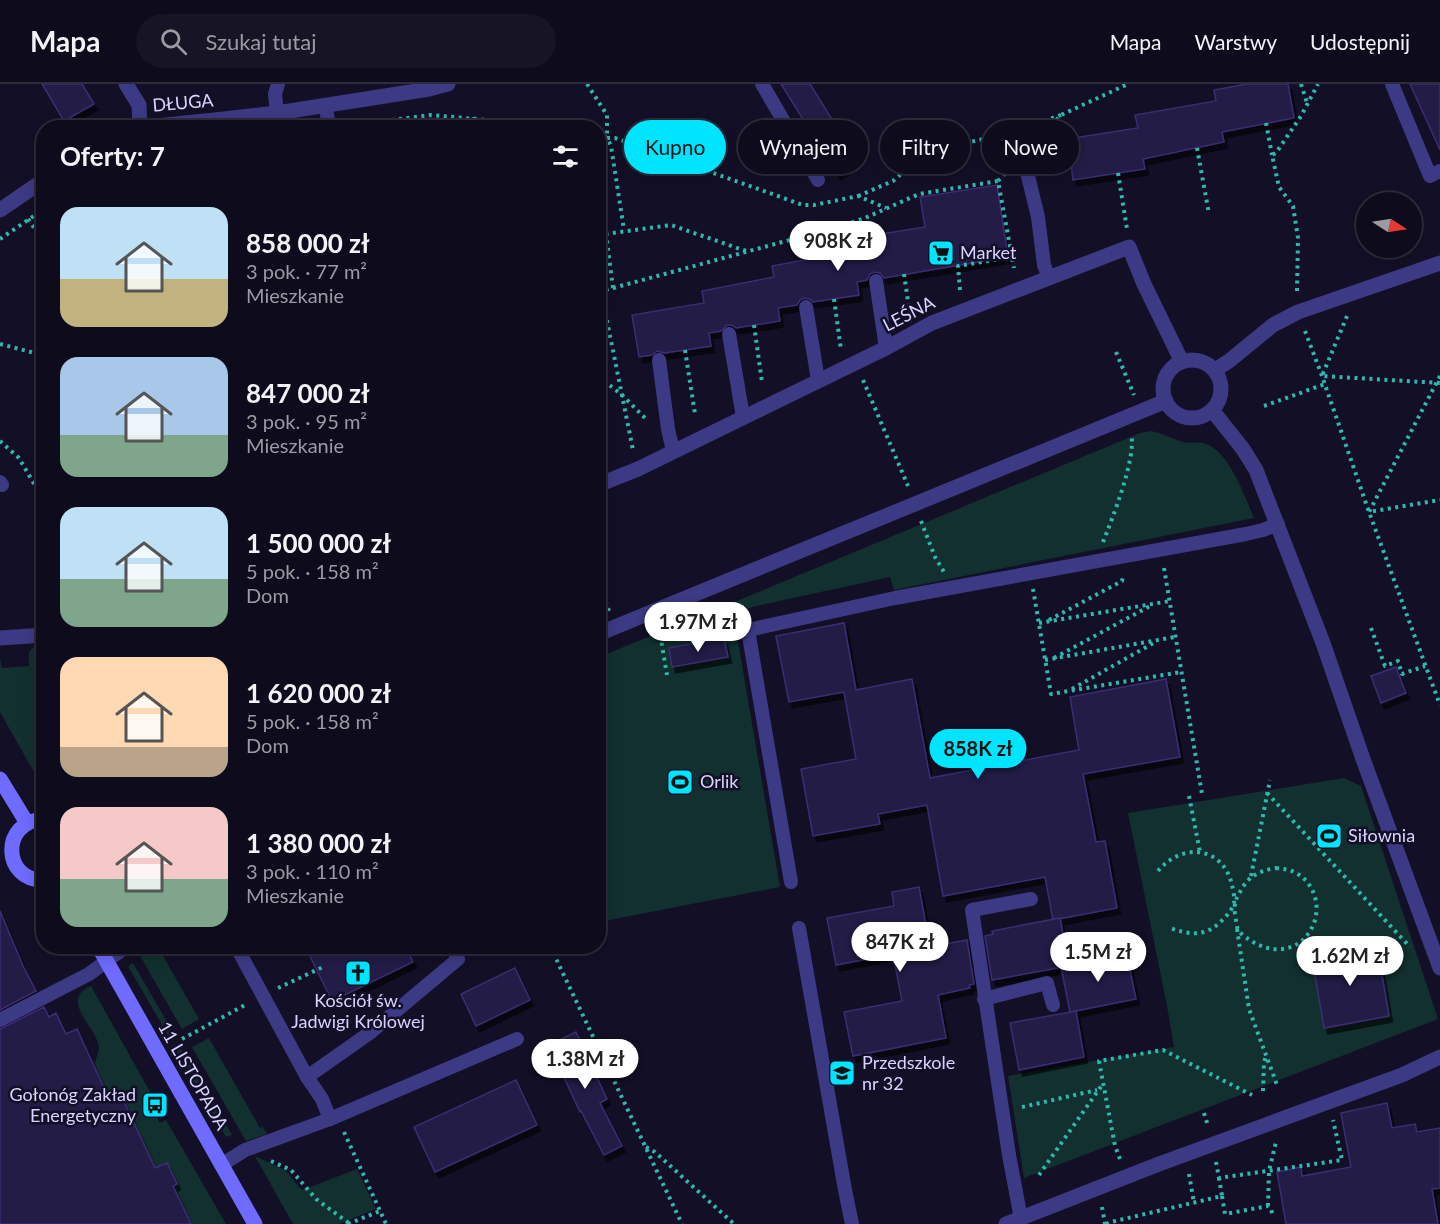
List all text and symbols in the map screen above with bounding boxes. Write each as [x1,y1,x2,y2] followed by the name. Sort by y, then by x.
[136,14,556,68] search box
[30,24,100,58] text: Mapa
[157,25,190,58] icon: search
[205,28,316,55] text: Szukaj tutaj
[1110,29,1162,54] text: Mapa
[1195,29,1277,54] text: Warstwy
[1310,29,1410,54] text: Udostępnij
[152,88,215,116] street label: DŁUGA
[624,120,726,174] chip: Kupno
[738,120,868,174] chip: Wynajem
[880,120,970,174] chip: Filtry
[982,120,1079,174] chip: Nowe
[60,140,165,172] text: Oferty: 7
[549,140,582,173] icon: filters
[1356,192,1422,258] north arrow
[1356,192,1422,258] map controls
[783,221,893,272] pin: 908K zł
[246,227,370,259] text: 858 000 zł
[803,228,873,252] text: 908K zł
[108,231,180,303] icon: home
[926,238,956,268] supermarket icon: Market
[960,241,1017,263] place label: Market
[246,259,367,283] text: 3 pok. · 77 m²
[246,283,344,307] text: Mieszkanie
[879,290,939,335] street label: LEŚNA
[246,377,370,409] text: 847 000 zł
[108,381,180,453] icon: home
[246,409,367,433] text: 3 pok. · 95 m²
[246,433,344,457] text: Mieszkanie
[246,527,391,559] text: 1 500 000 zł
[108,531,180,603] icon: home
[246,559,379,583] text: 5 pok. · 158 m²
[246,583,289,607] text: Dom
[636,602,760,653] pin: 1.97M zł
[658,609,738,633] text: 1.97M zł
[246,677,391,709] text: 1 620 000 zł
[108,681,180,753] icon: home
[246,709,379,733] text: 5 pok. · 158 m²
[923,729,1033,780] pin: 858K zł
[246,733,289,757] text: Dom
[943,736,1013,760] text: 858K zł
[665,767,695,797] sports icon: Orlik
[700,770,739,792] place label: Orlik
[1314,821,1344,851] sports icon: Siłownia
[1348,824,1415,846] place label: Siłownia
[246,827,391,859] text: 1 380 000 zł
[108,831,180,903] icon: home
[246,859,379,883] text: 3 pok. · 110 m²
[246,883,344,907] text: Mieszkanie
[845,922,955,973] pin: 847K zł
[865,929,935,953] text: 847K zł
[1043,932,1153,983] pin: 1.5M zł
[1288,936,1412,987] pin: 1.62M zł
[1064,939,1132,963] text: 1.5M zł
[1310,943,1390,967] text: 1.62M zł
[343,958,373,988] church icon: Kościół św. Jadwigi Królowej
[291,989,425,1032] place label: Kościół św. Jadwigi Królowej
[154,1017,234,1134] street label: 11 LISTOPADA
[523,1039,647,1090] pin: 1.38M zł
[545,1046,625,1070] text: 1.38M zł
[862,1051,955,1094] place label: Przedszkole nr 32
[827,1058,857,1088] school or university icon: Przedszkole nr 32
[9,1083,137,1126] place label: Gołonóg Zakład Energetyczny
[140,1090,170,1120] bus stop icon: Gołonóg Zakład Energetyczny

